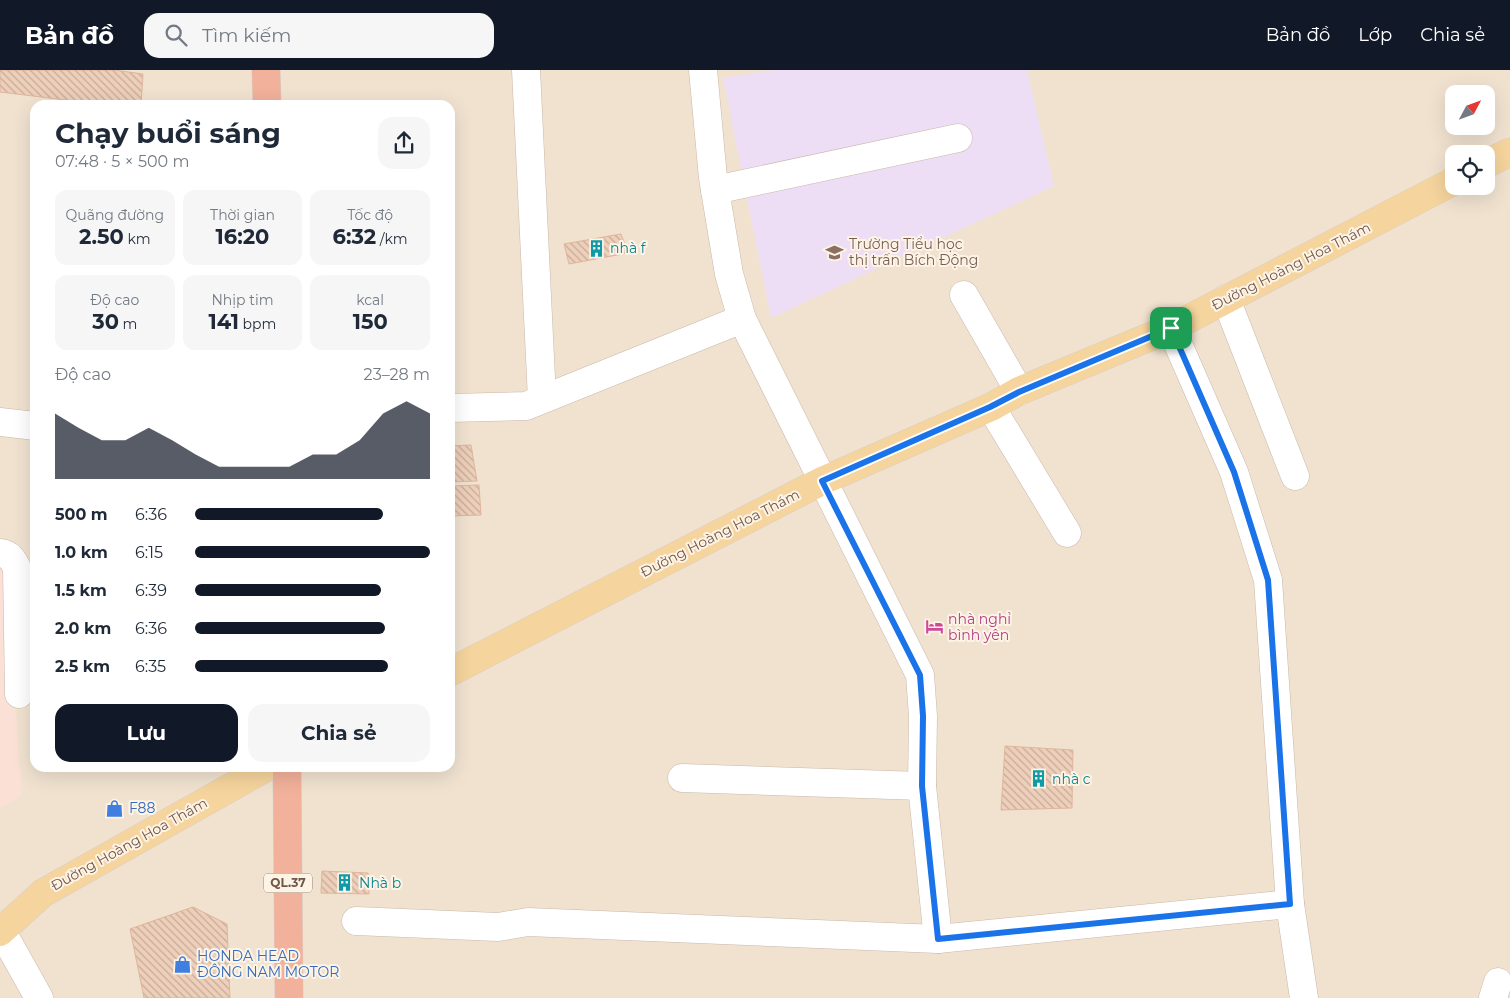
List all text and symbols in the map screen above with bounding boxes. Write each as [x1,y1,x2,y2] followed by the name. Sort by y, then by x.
[144,13,494,58] search box
[25,21,114,50] text: Bản đồ
[162,21,190,49] icon: search
[202,24,291,47] text: Tìm kiếm
[1266,24,1330,46] text: Bản đồ
[1358,24,1392,46] text: Lớp
[1420,24,1485,46] text: Chia sẻ
[1445,85,1495,135] north arrow
[1445,85,1495,195] map controls
[55,116,281,150] text: Chạy buổi sáng
[378,117,430,169] button: share
[1445,145,1495,195] button: locate
[55,152,189,171] text: 07:48 · 5 × 500 m
[65,206,164,224] text: Quãng đường
[210,206,275,224] text: Thời gian
[347,206,393,224] text: Tốc độ
[1208,218,1374,314] street label: Đường Hoàng Hoa Thám
[79,224,124,249] text: 2.50
[216,224,269,249] text: 16:20
[333,224,376,249] text: 6:32
[124,230,151,248] text: km
[376,230,408,248] text: /km
[849,235,978,269] place label: Trường Tiểu học thị trấn Bích Động
[586,238,606,258] building icon: nhà f
[610,239,647,257] place label: nhà f
[825,242,845,262] school or university icon: Trường Tiểu học thị trấn Bích Động
[90,291,139,309] text: Độ cao
[211,291,274,309] text: Nhịp tim
[356,291,384,309] text: kcal
[1150,307,1192,349] pin
[92,309,119,334] text: 30
[209,309,239,334] text: 141
[353,309,388,334] text: 150
[1157,314,1185,342] icon: arrive
[119,315,137,333] text: m
[239,315,276,333] text: bpm
[55,365,111,384] text: Độ cao
[364,365,430,384] text: 23–28 m
[637,485,803,581] street label: Đường Hoàng Hoa Thám
[55,505,108,524] text: 500 m
[135,505,167,524] text: 6:36
[55,543,108,562] text: 1.0 km
[135,543,163,562] text: 6:15
[55,581,107,600] text: 1.5 km
[135,581,167,600] text: 6:39
[948,610,1011,644] place label: nhà nghỉ bình yên
[924,617,944,637] hotel icon: nhà nghỉ bình yên
[55,619,111,638] text: 2.0 km
[135,619,167,638] text: 6:36
[55,657,110,676] text: 2.5 km
[135,657,166,676] text: 6:35
[55,704,238,762] button: Lưu
[248,704,430,762] button: Chia sẻ
[1028,769,1048,789] building icon: nhà c
[1052,770,1091,788] place label: nhà c
[48,793,210,895] street label: Đường Hoàng Hoa Thám
[105,798,125,818] shop icon: F88
[129,799,156,817] place label: F88
[335,873,355,893] building icon: Nhà b
[264,874,312,892] road number: QL.37
[359,874,401,892] place label: Nhà b
[197,947,339,981] place label: HONDA HEAD ĐÔNG NAM MOTOR
[173,954,193,974] shop icon: HONDA HEAD ĐÔNG NAM MOTOR

